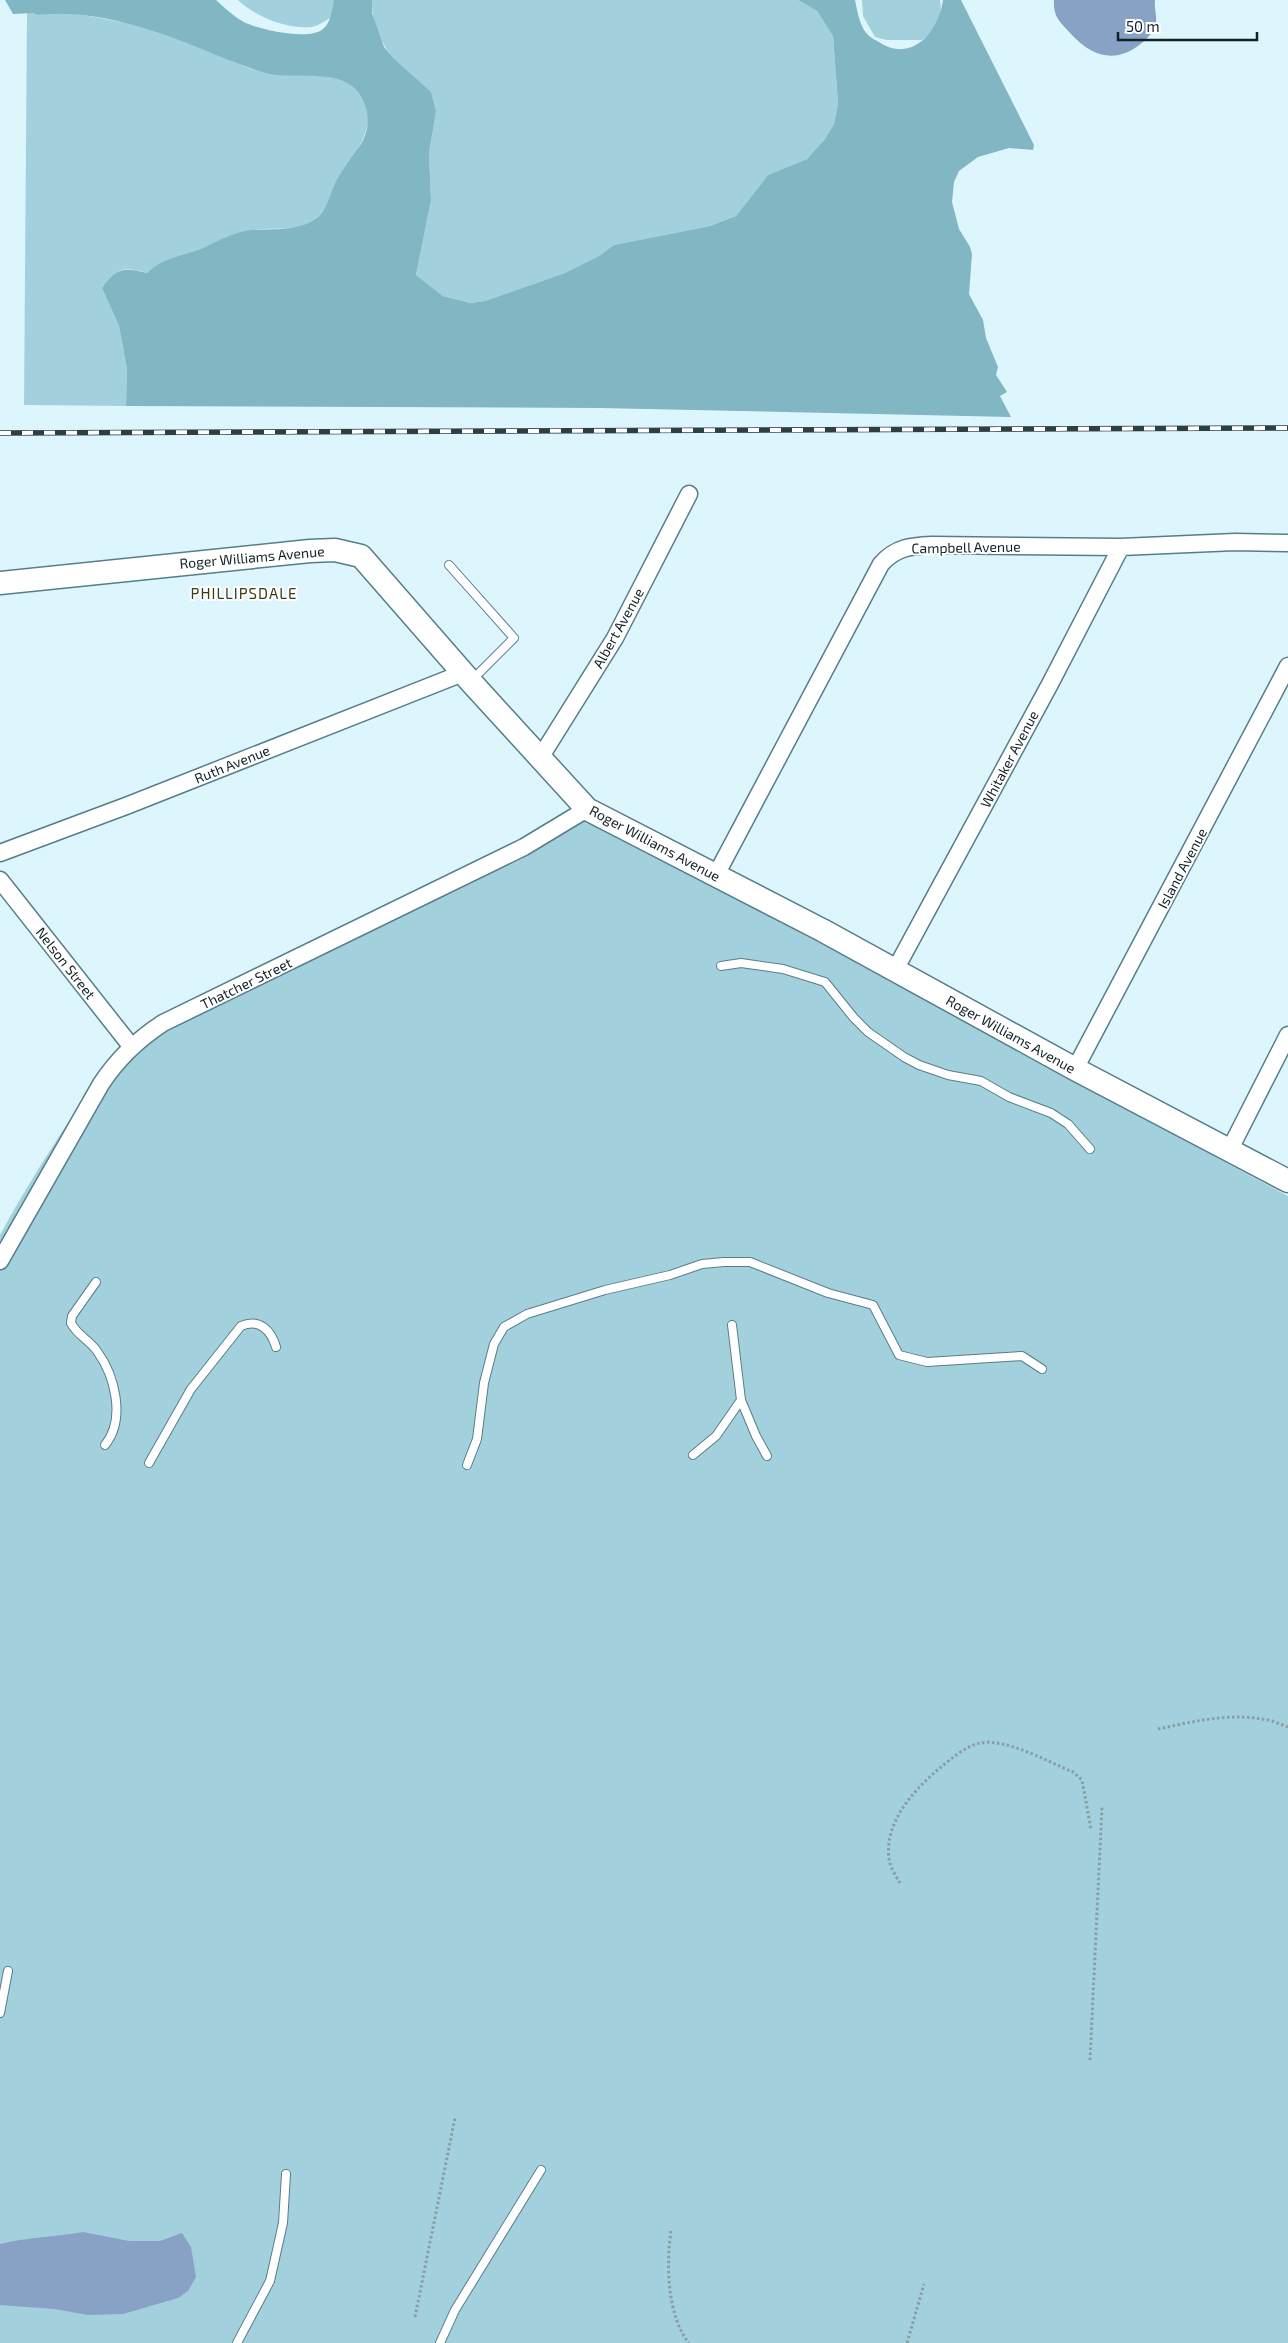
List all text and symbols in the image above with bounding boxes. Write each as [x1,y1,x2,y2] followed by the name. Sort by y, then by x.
[1118,10,1257,42] scale bar
[1126,17,1160,35] text: 50 m
[911,538,1021,556] street label: Campbell Avenue
[179,542,325,572] street label: Roger Williams Avenue
[191,584,297,602] district label: PHILLIPSDALE
[589,585,647,671] street label: Albert Avenue
[976,708,1042,810] street label: Whitaker Avenue
[192,741,272,787] street label: Ruth Avenue
[587,801,723,885] street label: Roger Williams Avenue
[1154,825,1210,911] street label: Island Avenue
[33,924,99,1002] street label: Nelson Street
[198,954,294,1012] street label: Thatcher Street
[943,991,1079,1077] street label: Roger Williams Avenue

